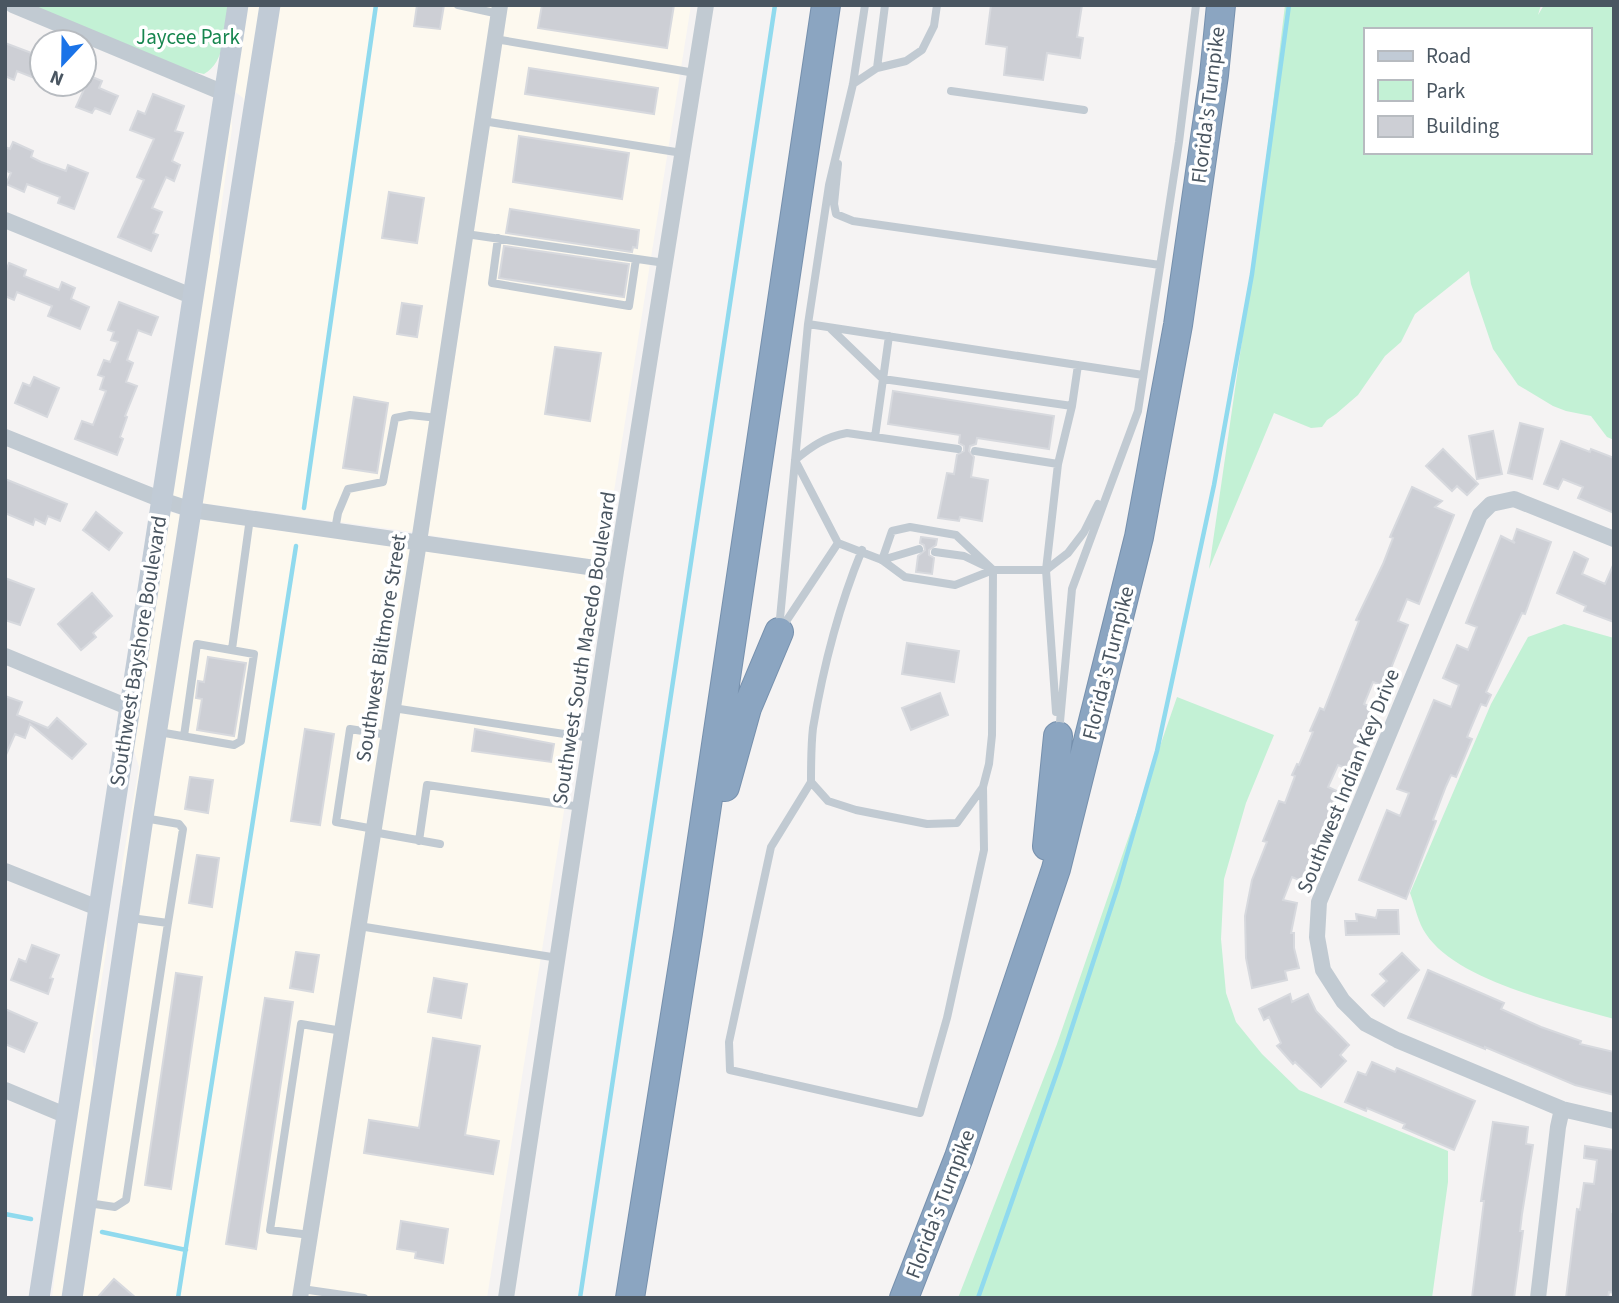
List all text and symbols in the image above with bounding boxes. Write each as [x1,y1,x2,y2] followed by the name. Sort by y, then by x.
[136,22,240,52] park label: Jaycee Park
[1184,25,1232,185] street label: Florida's Turnpike
[28,28,98,98] north arrow
[1364,28,1591,154] legend
[1426,41,1471,71] text: Road
[46,62,68,92] text: N
[1426,76,1466,106] text: Park
[1426,111,1500,141] text: Building
[544,489,624,807] street label: Southwest South Macedo Boulevard
[102,514,174,788] street label: Southwest Bayshore Boulevard
[348,532,414,764] street label: Southwest Biltmore Street
[1074,583,1142,743] street label: Florida's Turnpike
[1289,664,1407,898] street label: Southwest Indian Key Drive
[898,1125,982,1283] street label: Florida's Turnpike

